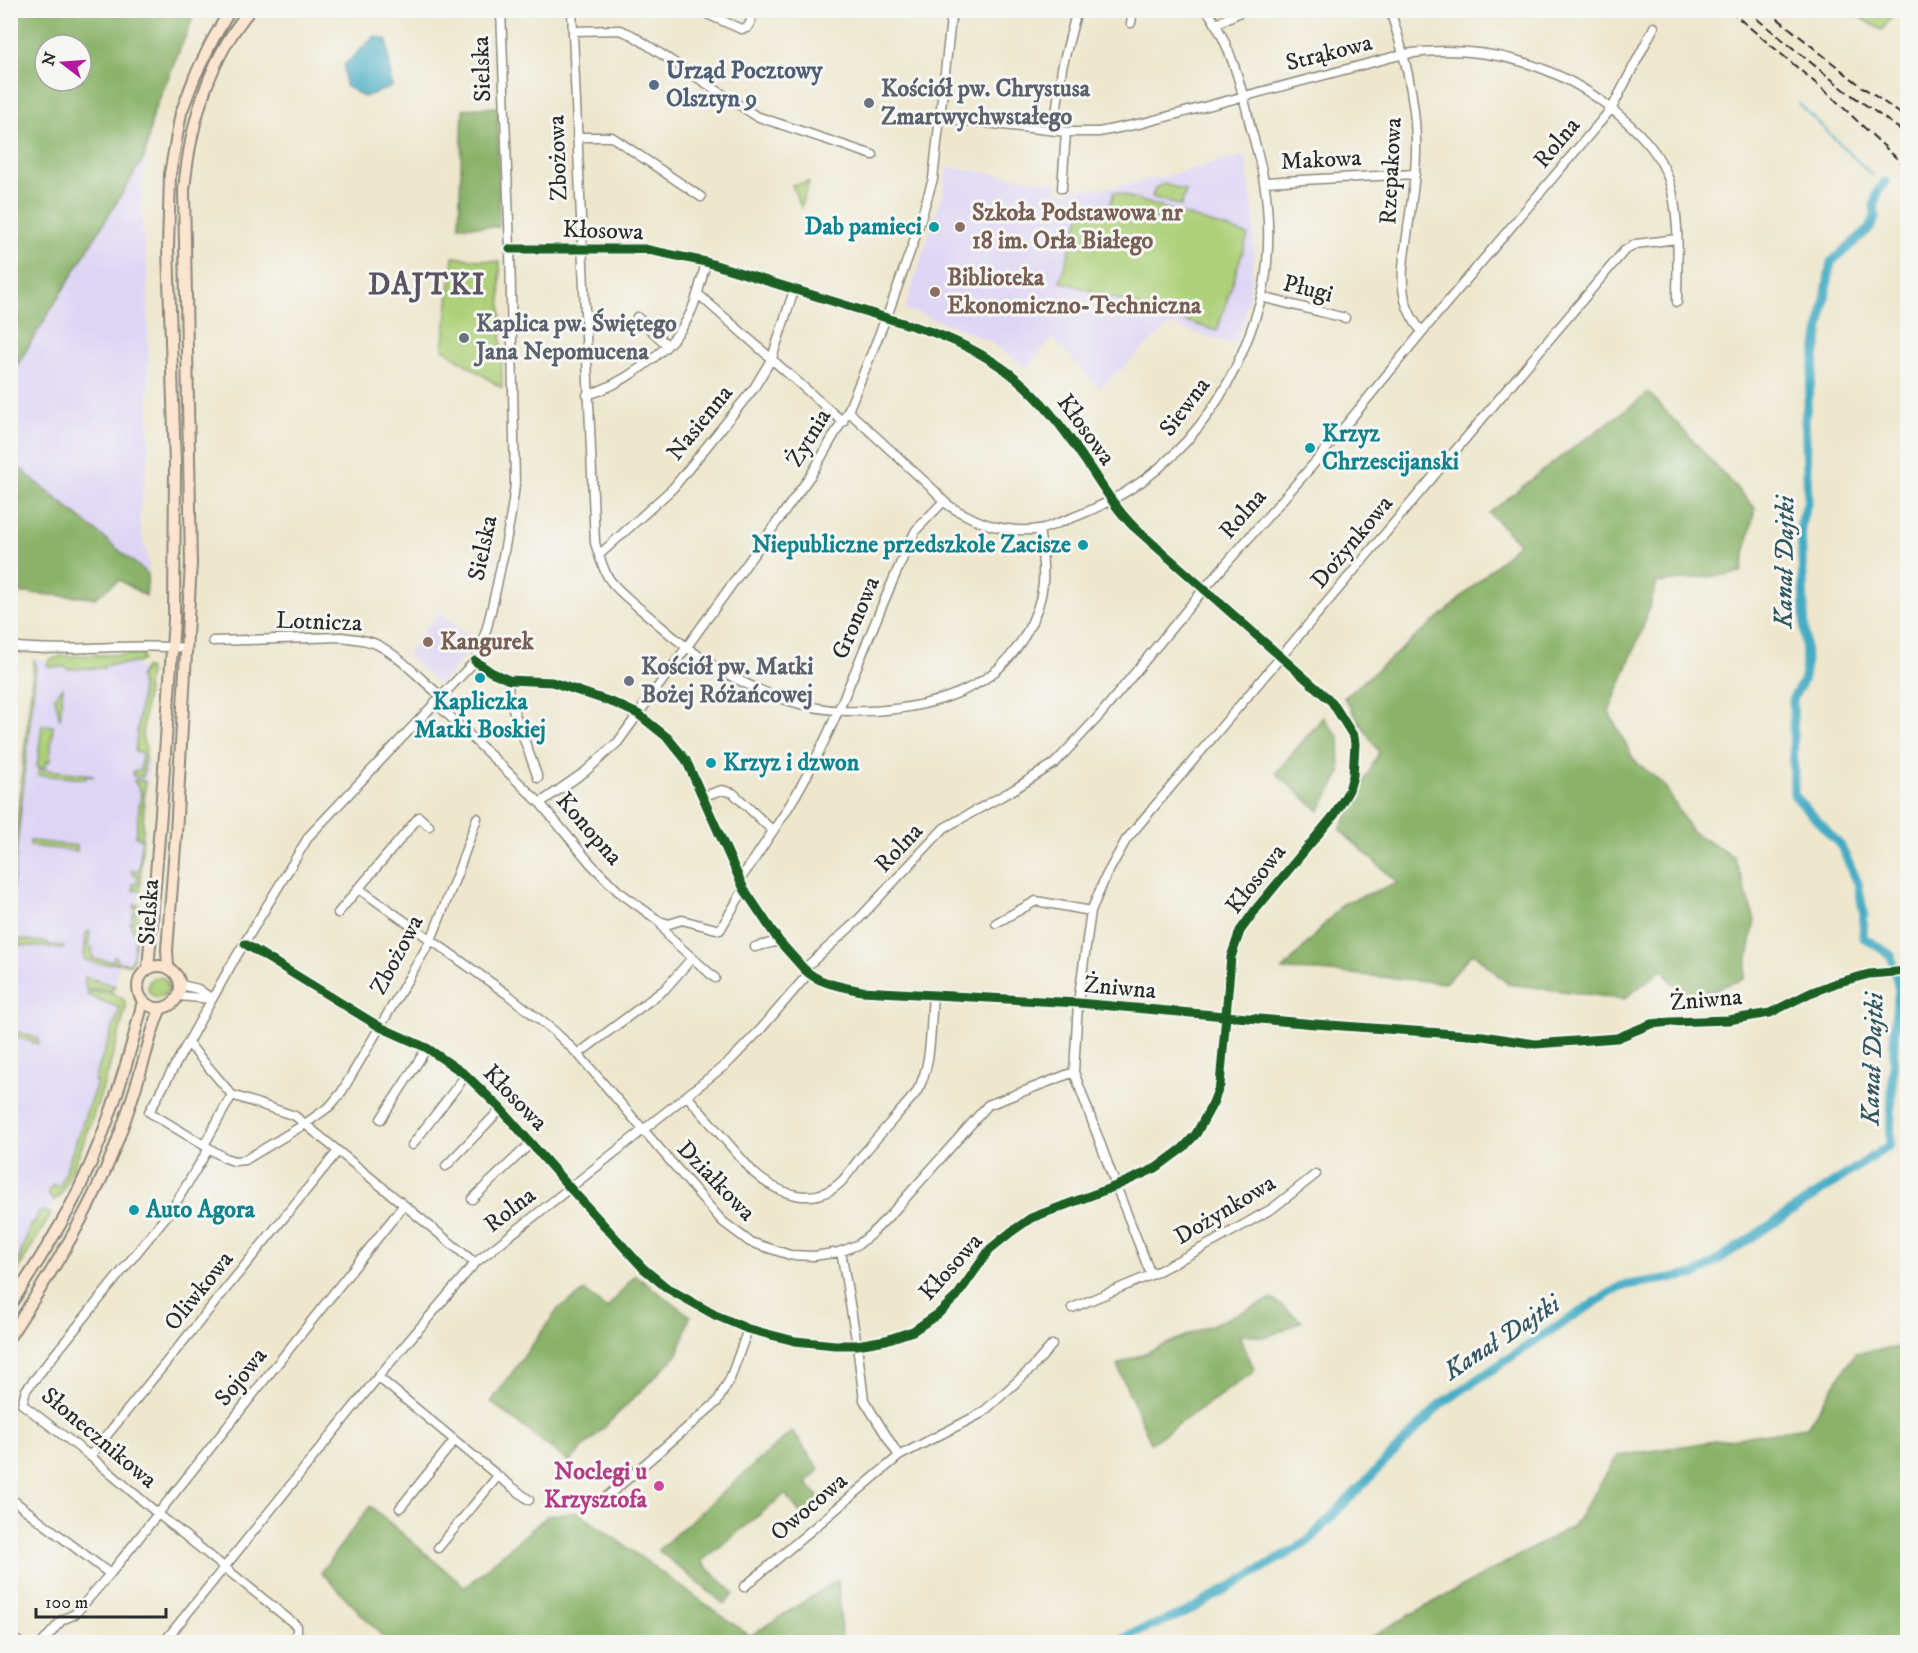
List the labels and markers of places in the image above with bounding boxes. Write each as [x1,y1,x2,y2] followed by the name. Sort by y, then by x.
[666,56,823,114] place label: Urząd Pocztowy Olsztyn 9
[881,74,1091,132] place label: Kościół pw. Chrystusa Zmartwychwstałego
[647,78,661,92] marker: Urząd Pocztowy Olsztyn 9
[862,96,876,110] marker: Kościół pw. Chrystusa Zmartwychwstałego
[972,198,1184,256] place label: Szkoła Podstawowa nr 18 im. Orła Białego
[805,212,922,242] place label: Dab pamieci
[927,220,941,234] marker: Dab pamieci
[953,220,967,234] marker: Szkoła Podstawowa nr 18 im. Orła Białego
[947,263,1202,321] place label: Biblioteka Ekonomiczno-Techniczna
[928,285,942,299] marker: Biblioteka Ekonomiczno-Techniczna
[473,308,677,367] place label: Kaplica pw. Świętego Jana Nepomucena
[457,331,471,345] marker: Kaplica pw. Świętego Jana Nepomucena
[1322,419,1459,477] place label: Krzyz Chrzescijanski
[1303,441,1317,455] marker: Krzyz Chrzescijanski
[752,530,1071,560] place label: Niepubliczne przedszkole Zacisze
[1076,538,1090,552] marker: Niepubliczne przedszkole Zacisze
[440,627,535,657] place label: Kangurek
[421,635,435,649] marker: Kangurek
[641,652,813,710] place label: Kościół pw. Matki Bożej Różańcowej
[473,671,487,685] marker: Kapliczka Matki Boskiej
[622,674,636,688] marker: Kościół pw. Matki Bożej Różańcowej
[414,687,546,745] place label: Kapliczka Matki Boskiej
[723,748,860,778] place label: Krzyz i dzwon
[704,756,718,770] marker: Krzyz i dzwon
[145,1195,256,1225] place label: Auto Agora
[127,1203,141,1217] marker: Auto Agora
[544,1457,648,1515] place label: Noclegi u Krzysztofa
[652,1479,666,1493] marker: Noclegi u Krzysztofa

